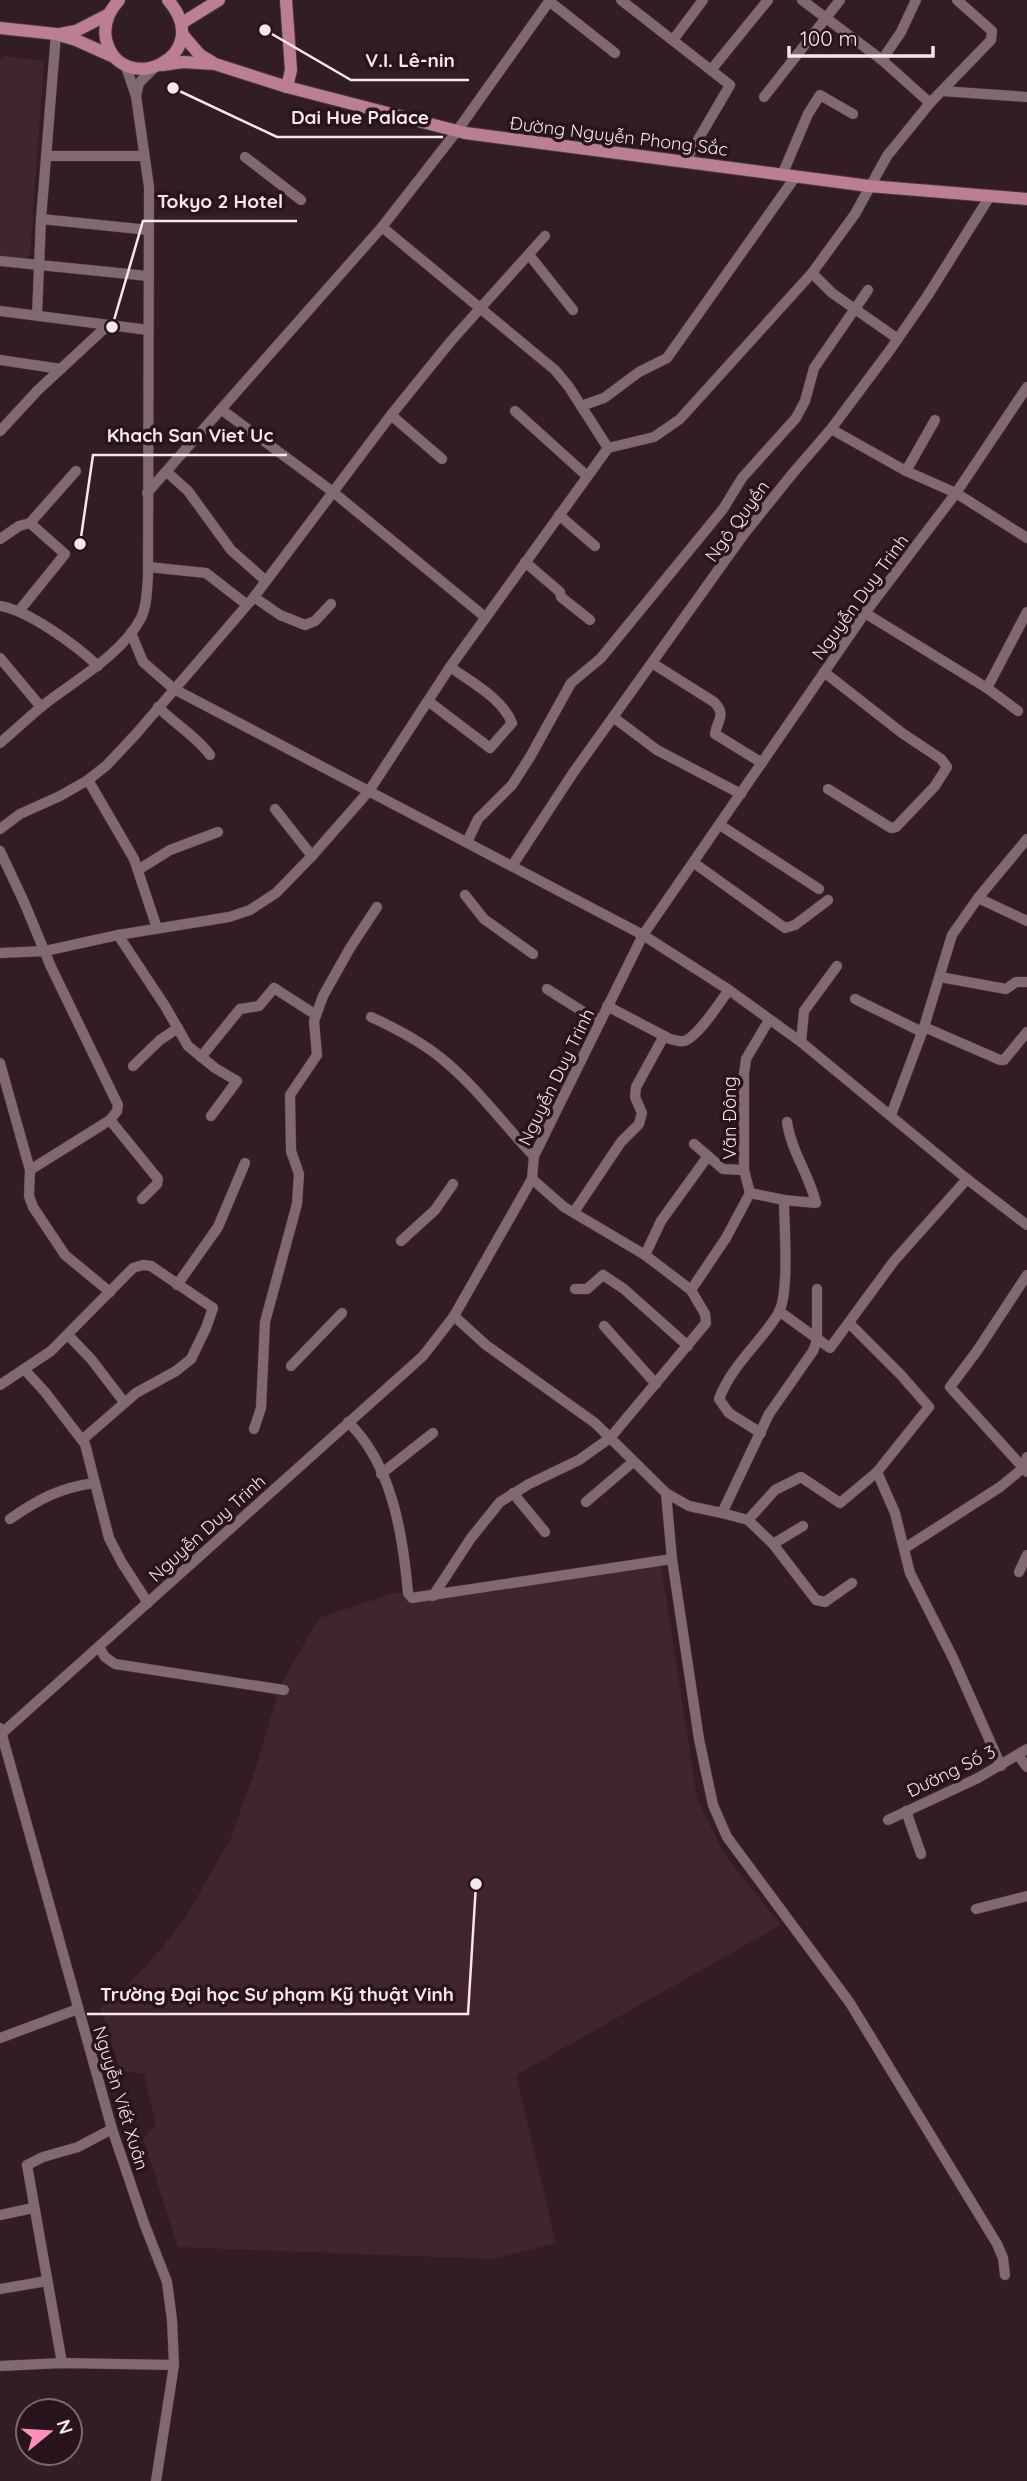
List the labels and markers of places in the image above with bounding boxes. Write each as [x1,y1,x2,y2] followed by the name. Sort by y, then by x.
[351,40,469,80] callout: V.I. Lê-nin
[277,97,443,137] callout: Dai Hue Palace
[143,181,297,221] callout: Tokyo 2 Hotel
[93,415,287,455] callout: Khach San Viet Uc
[87,1974,468,2014] callout: Trường Đại học Sư phạm Kỹ thuật Vinh

